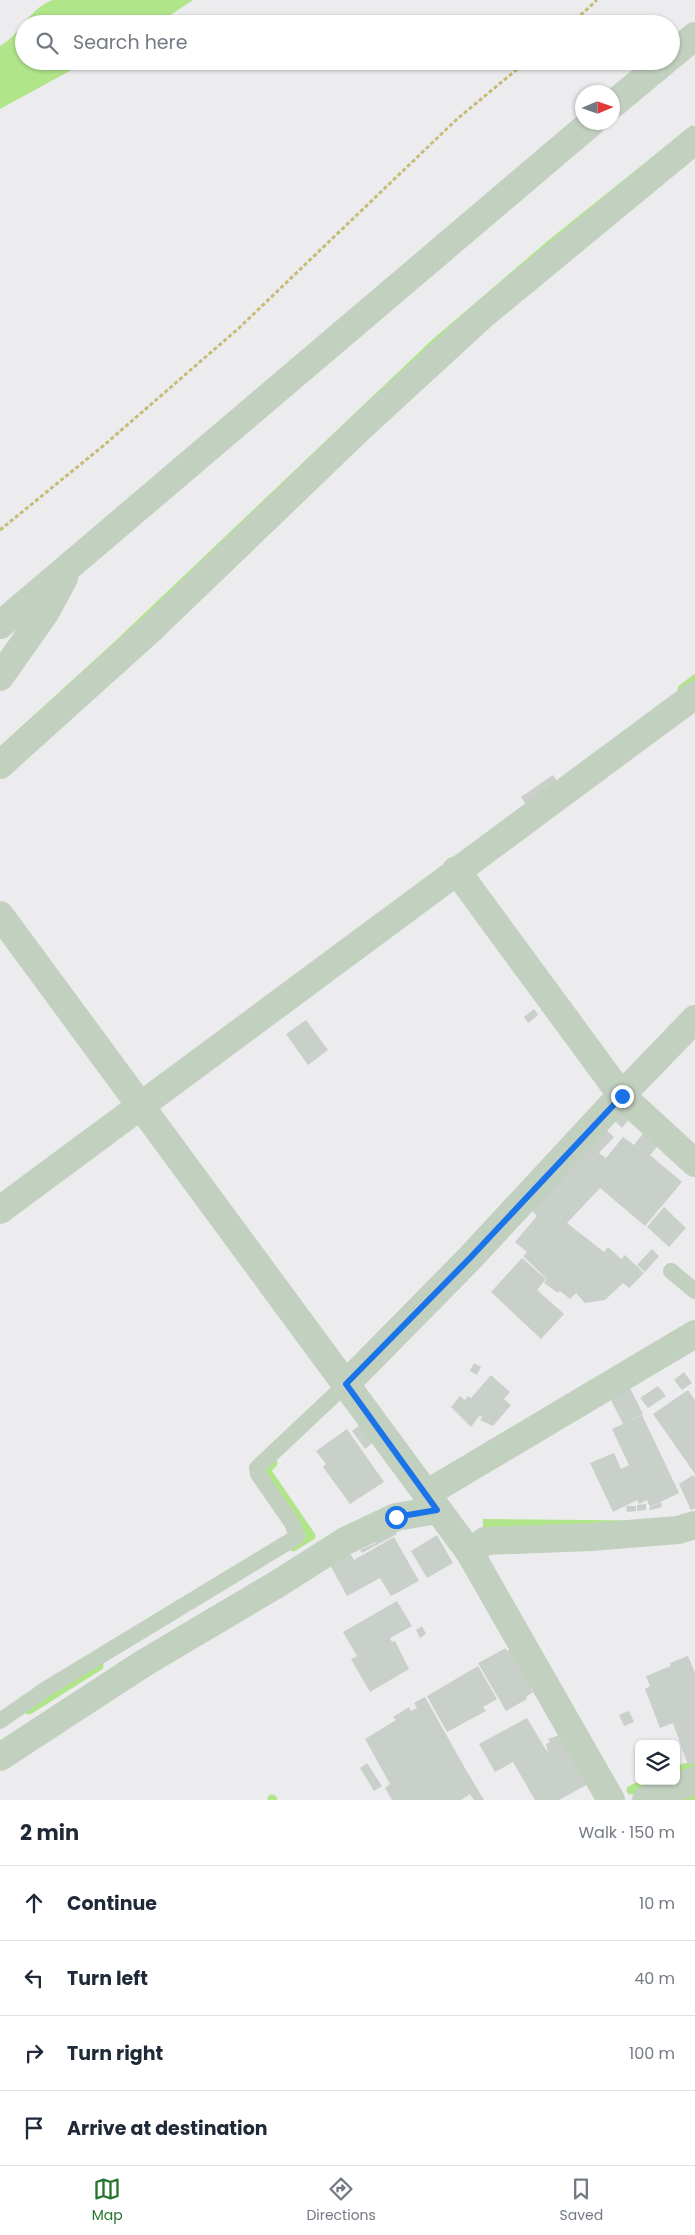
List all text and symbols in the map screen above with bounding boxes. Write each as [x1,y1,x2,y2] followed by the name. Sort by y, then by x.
[15,15,680,70] search box
[33,29,61,57] icon: search
[73,29,187,56] text: Search here
[575,85,620,130] north arrow
[611,1085,634,1108] route end
[385,1506,408,1529] route start
[635,1740,680,1785] map controls
[635,1740,680,1785] button: layers
[20,1818,79,1847] text: 2 min
[578,1821,675,1844] text: Walk · 150 m
[20,1889,48,1917] icon: ahead
[67,1890,157,1917] text: Continue
[639,1892,675,1915] text: 10 m
[20,1964,48,1992] icon: left
[67,1965,148,1992] text: Turn left
[634,1967,675,1990] text: 40 m
[20,2039,48,2067] icon: right
[67,2040,163,2067] text: Turn right
[629,2042,675,2065] text: 100 m
[20,2114,48,2142] icon: arrive
[67,2115,268,2142] text: Arrive at destination
[92,2175,123,2226] tab: Map
[306,2175,376,2226] tab: Directions
[559,2175,603,2226] tab: Saved

